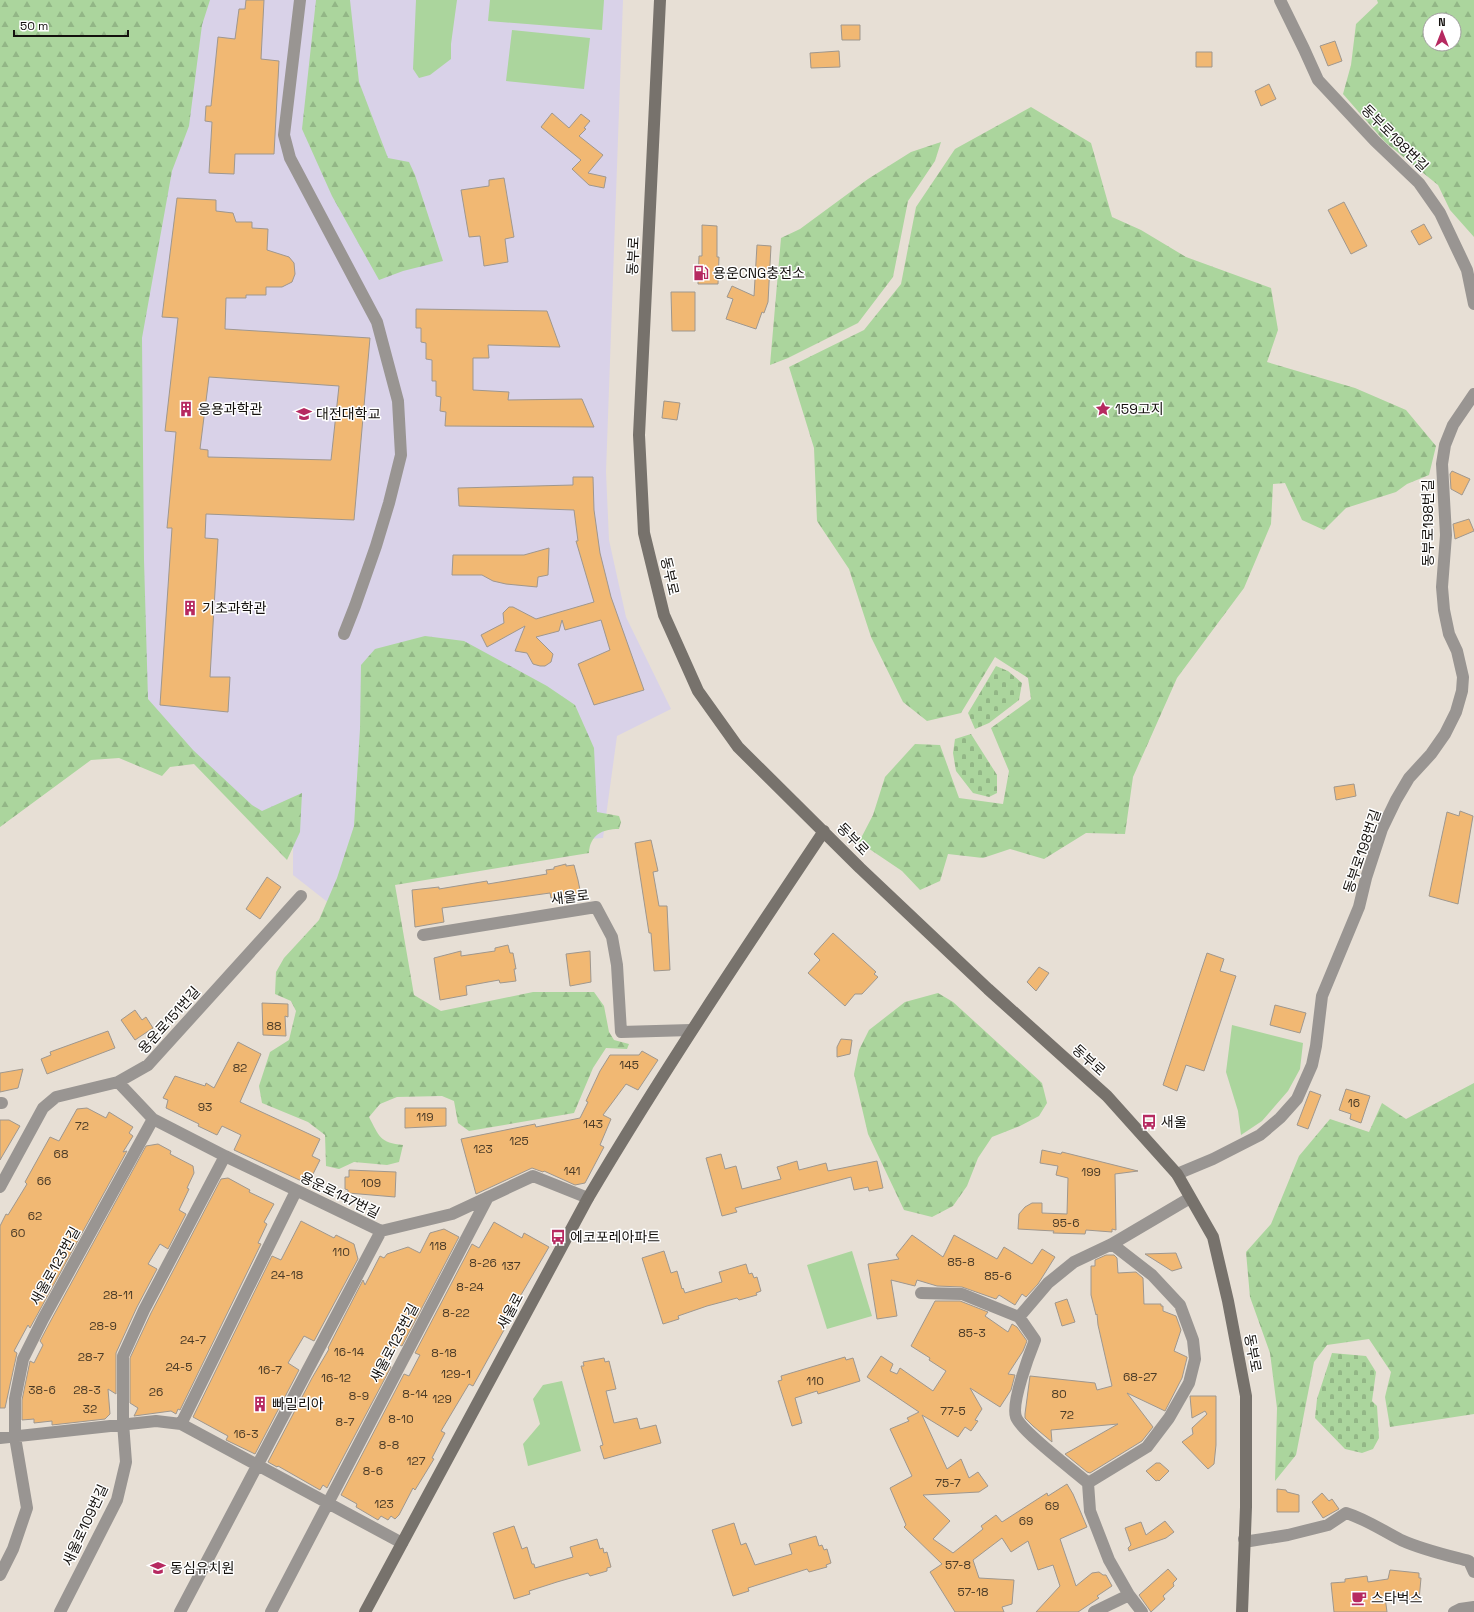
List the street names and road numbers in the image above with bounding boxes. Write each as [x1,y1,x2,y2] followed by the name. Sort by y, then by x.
[1358,101,1432,175] street label: 동부로198번길
[623,236,643,276] street label: 동부로
[1419,479,1437,567] street label: 동부로198번길
[657,555,683,597] street label: 동부로
[1339,807,1385,895] street label: 동부로198번길
[833,819,873,859] street label: 동부로
[550,886,590,908] street label: 새울로
[134,983,204,1057] street label: 용운로151번길
[1069,1040,1109,1080] street label: 동부로
[297,1168,383,1222] street label: 용운로147번길
[26,1224,84,1308] street label: 새울로123번길
[493,1290,527,1332] street label: 새울로
[366,1300,422,1386] street label: 새울로123번길
[1240,1332,1266,1374] street label: 동부로
[58,1481,112,1569] street label: 새울로109번길

